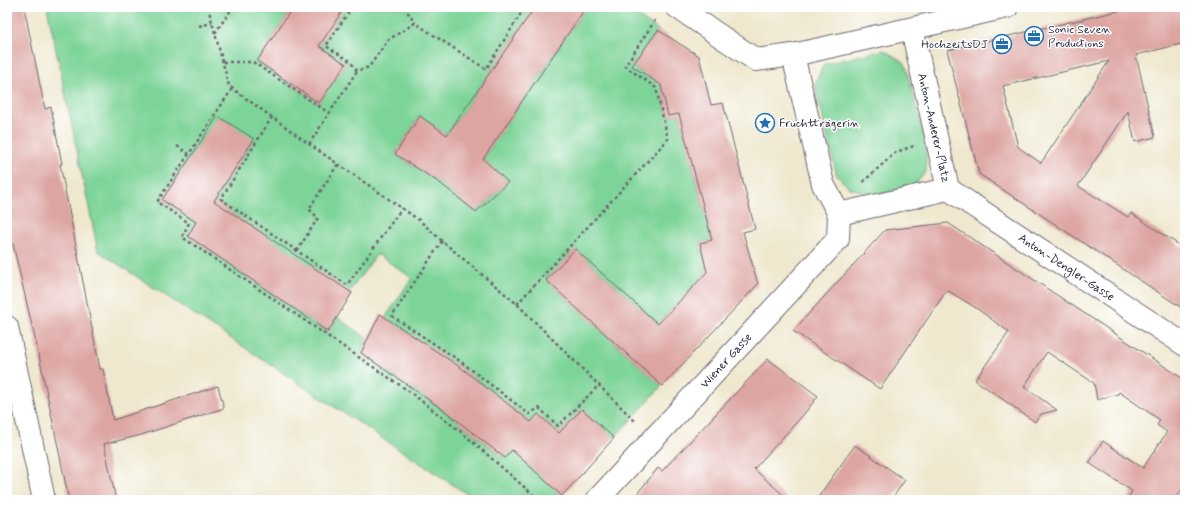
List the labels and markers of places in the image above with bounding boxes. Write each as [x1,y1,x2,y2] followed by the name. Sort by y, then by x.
[1048,22,1111,52] place label: Sonic Seven Productions
[1023,25,1045,47] office icon: Sonic Seven Productions
[991,33,1013,55] office icon: HochzeitsDJ
[921,37,988,53] place label: HochzeitsDJ
[754,112,776,134] place icon: Fruchtträgerin
[779,116,860,132] place label: Fruchtträgerin

